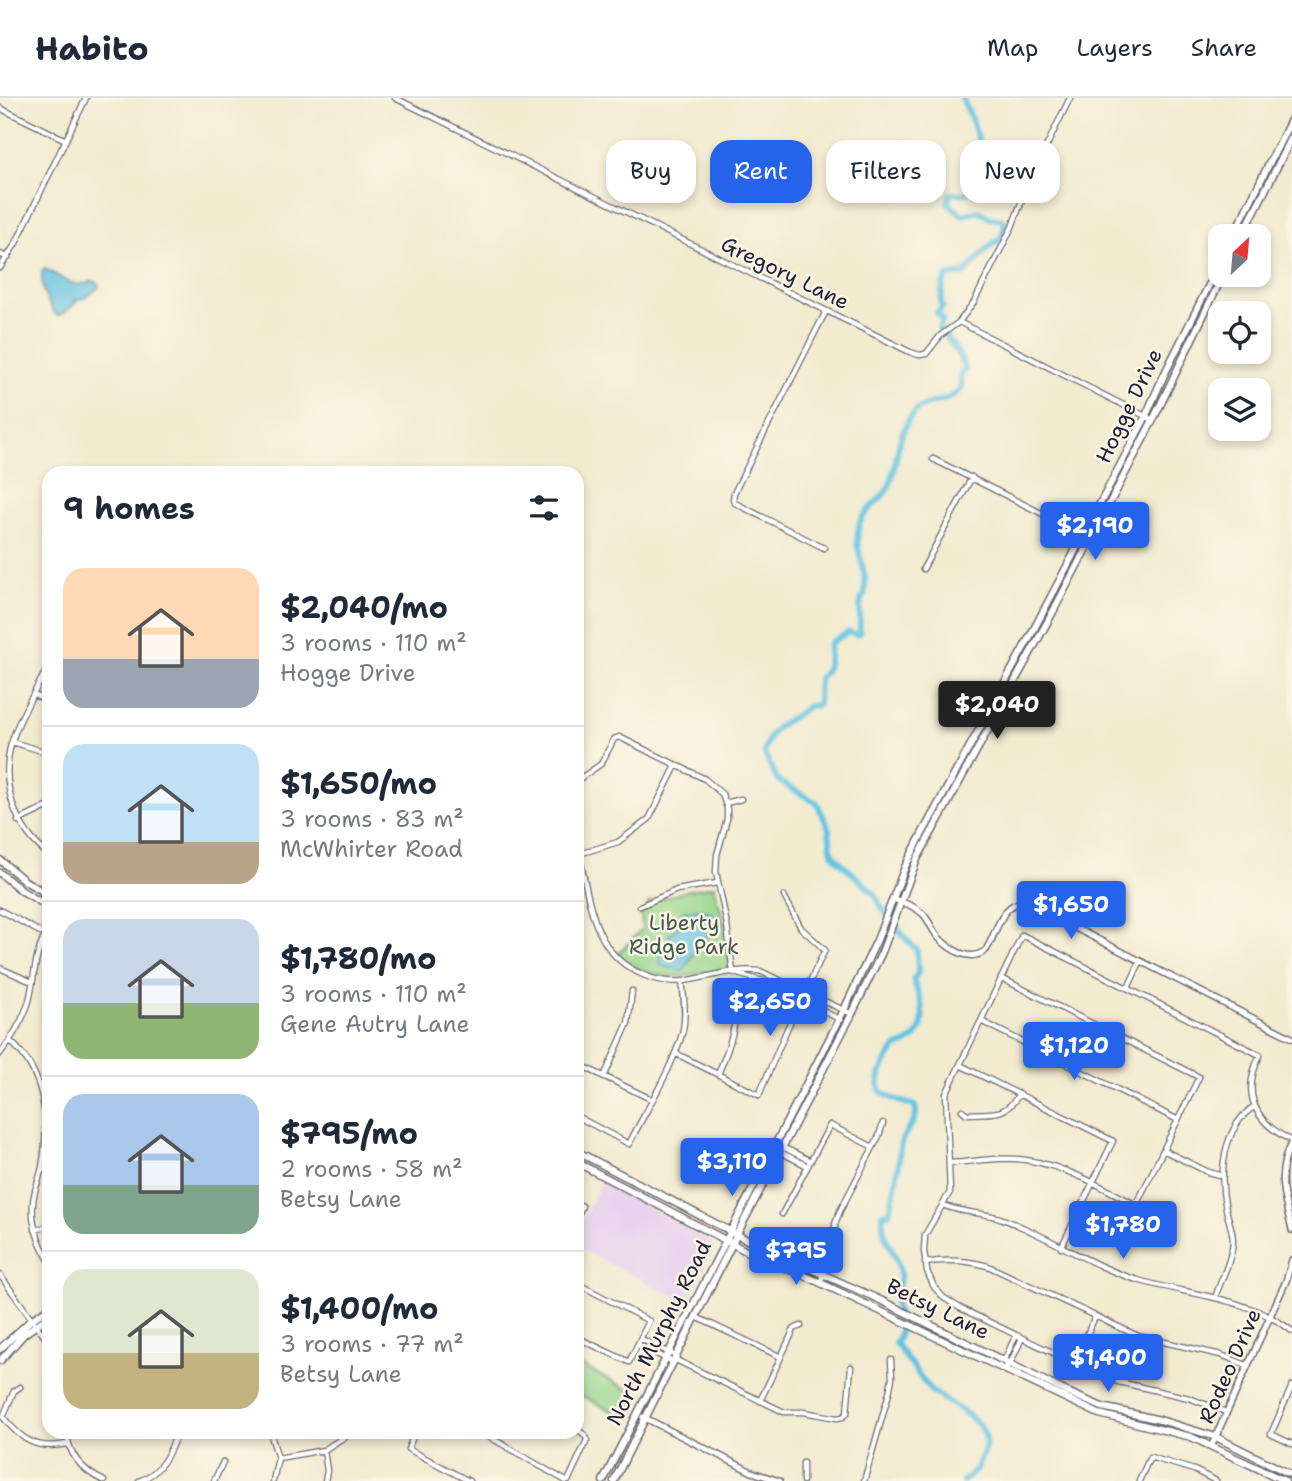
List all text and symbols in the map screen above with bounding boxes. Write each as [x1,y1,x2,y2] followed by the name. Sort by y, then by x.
[35,26,149,71] text: Habito
[987,32,1038,64] text: Map
[1076,32,1153,64] text: Layers
[1191,32,1257,64] text: Share
[606,140,696,203] chip: Buy
[710,140,812,203] chip: Rent
[826,140,946,203] chip: Filters
[960,140,1060,203] chip: New
[1208,224,1270,287] north arrow
[1208,224,1271,441] map controls
[716,230,854,316] street label: Gregory Lane
[1208,301,1271,364] button: locate
[1089,344,1169,468] street label: Hogge Drive
[1208,378,1271,441] button: layers
[63,488,195,529] text: 9 homes
[525,489,563,527] icon: filters
[1038,503,1152,562] pin: $2,190
[1056,510,1134,540] text: $2,190
[280,587,448,628] text: $2,040/mo
[119,596,203,680] icon: home
[280,628,467,658] text: 3 rooms · 110 m²
[280,658,416,688] text: Hogge Drive
[940,682,1054,741] pin: $2,040
[954,689,1040,719] text: $2,040
[280,763,437,804] text: $1,650/mo
[119,772,203,856] icon: home
[280,804,464,834] text: 3 rooms · 83 m²
[280,834,463,864] text: McWhirter Road
[1014,882,1128,941] pin: $1,650
[1033,889,1109,919] text: $1,650
[629,909,739,961] park label: Liberty Ridge Park
[280,938,437,979] text: $1,780/mo
[119,947,203,1031] icon: home
[713,978,827,1038] pin: $2,650
[280,979,467,1009] text: 3 rooms · 110 m²
[728,986,812,1016] text: $2,650
[280,1009,470,1039] text: Gene Autry Lane
[1017,1023,1131,1082] pin: $1,120
[1039,1030,1109,1060] text: $1,120
[280,1113,418,1154] text: $795/mo
[119,1122,203,1206] icon: home
[675,1138,789,1198] pin: $3,110
[697,1146,767,1176] text: $3,110
[280,1154,463,1184] text: 2 rooms · 58 m²
[280,1184,402,1214] text: Betsy Lane
[1066,1202,1180,1261] pin: $1,780
[1085,1209,1161,1239] text: $1,780
[755,1228,837,1287] pin: $795
[765,1235,827,1265] text: $795
[600,1236,718,1430] street label: North Murphy Road
[882,1272,994,1346] street label: Betsy Lane
[280,1288,438,1329] text: $1,400/mo
[119,1297,203,1381] icon: home
[1192,1304,1268,1428] street label: Rodeo Drive
[280,1329,464,1359] text: 3 rooms · 77 m²
[1051,1334,1165,1394] pin: $1,400
[1069,1342,1147,1372] text: $1,400
[280,1359,402,1389] text: Betsy Lane

